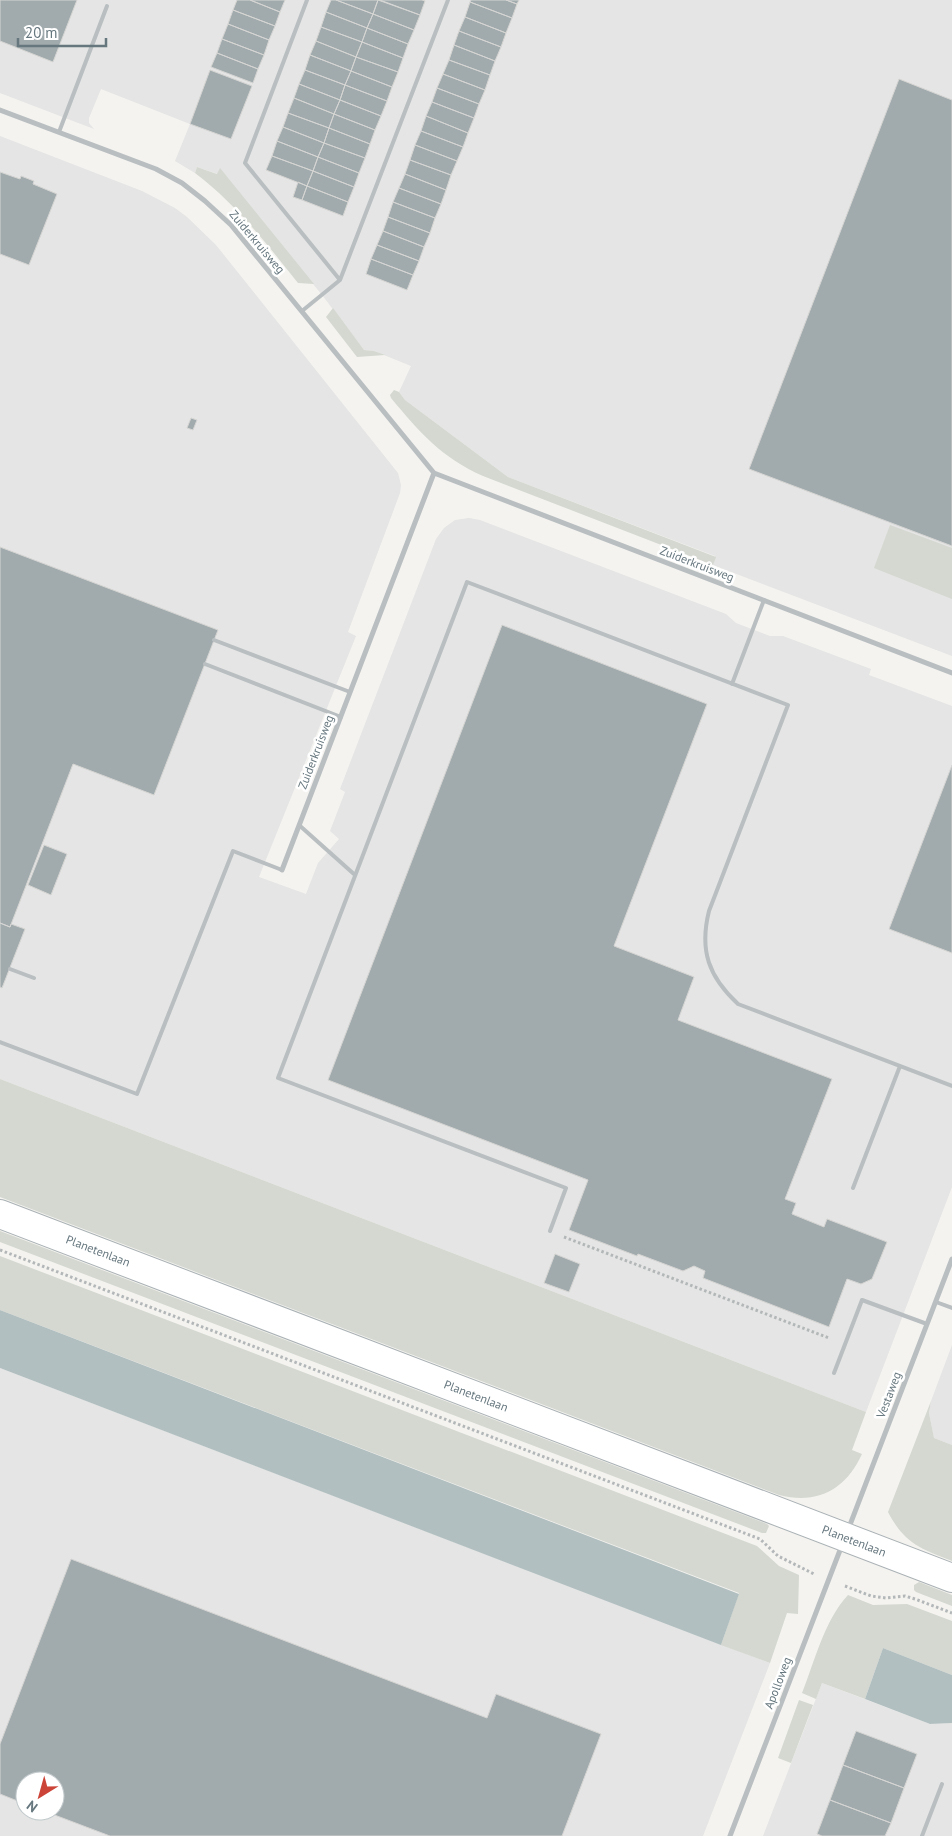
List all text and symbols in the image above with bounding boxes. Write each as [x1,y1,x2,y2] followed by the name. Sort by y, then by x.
[18,15,105,47] scale bar
[25,23,58,42] text: 20 m
[226,207,288,276] street label: Zuiderkruisweg
[658,543,736,585] street label: Zuiderkruisweg
[295,713,337,791] street label: Zuiderkruisweg
[64,1231,132,1270] street label: Planetenlaan
[873,1370,904,1421] street label: Vestaweg
[442,1376,510,1415] street label: Planetenlaan
[820,1521,888,1560] street label: Planetenlaan
[761,1655,794,1711] street label: Apolloweg
[15,1771,65,1821] north arrow
[23,1796,41,1816] text: N

